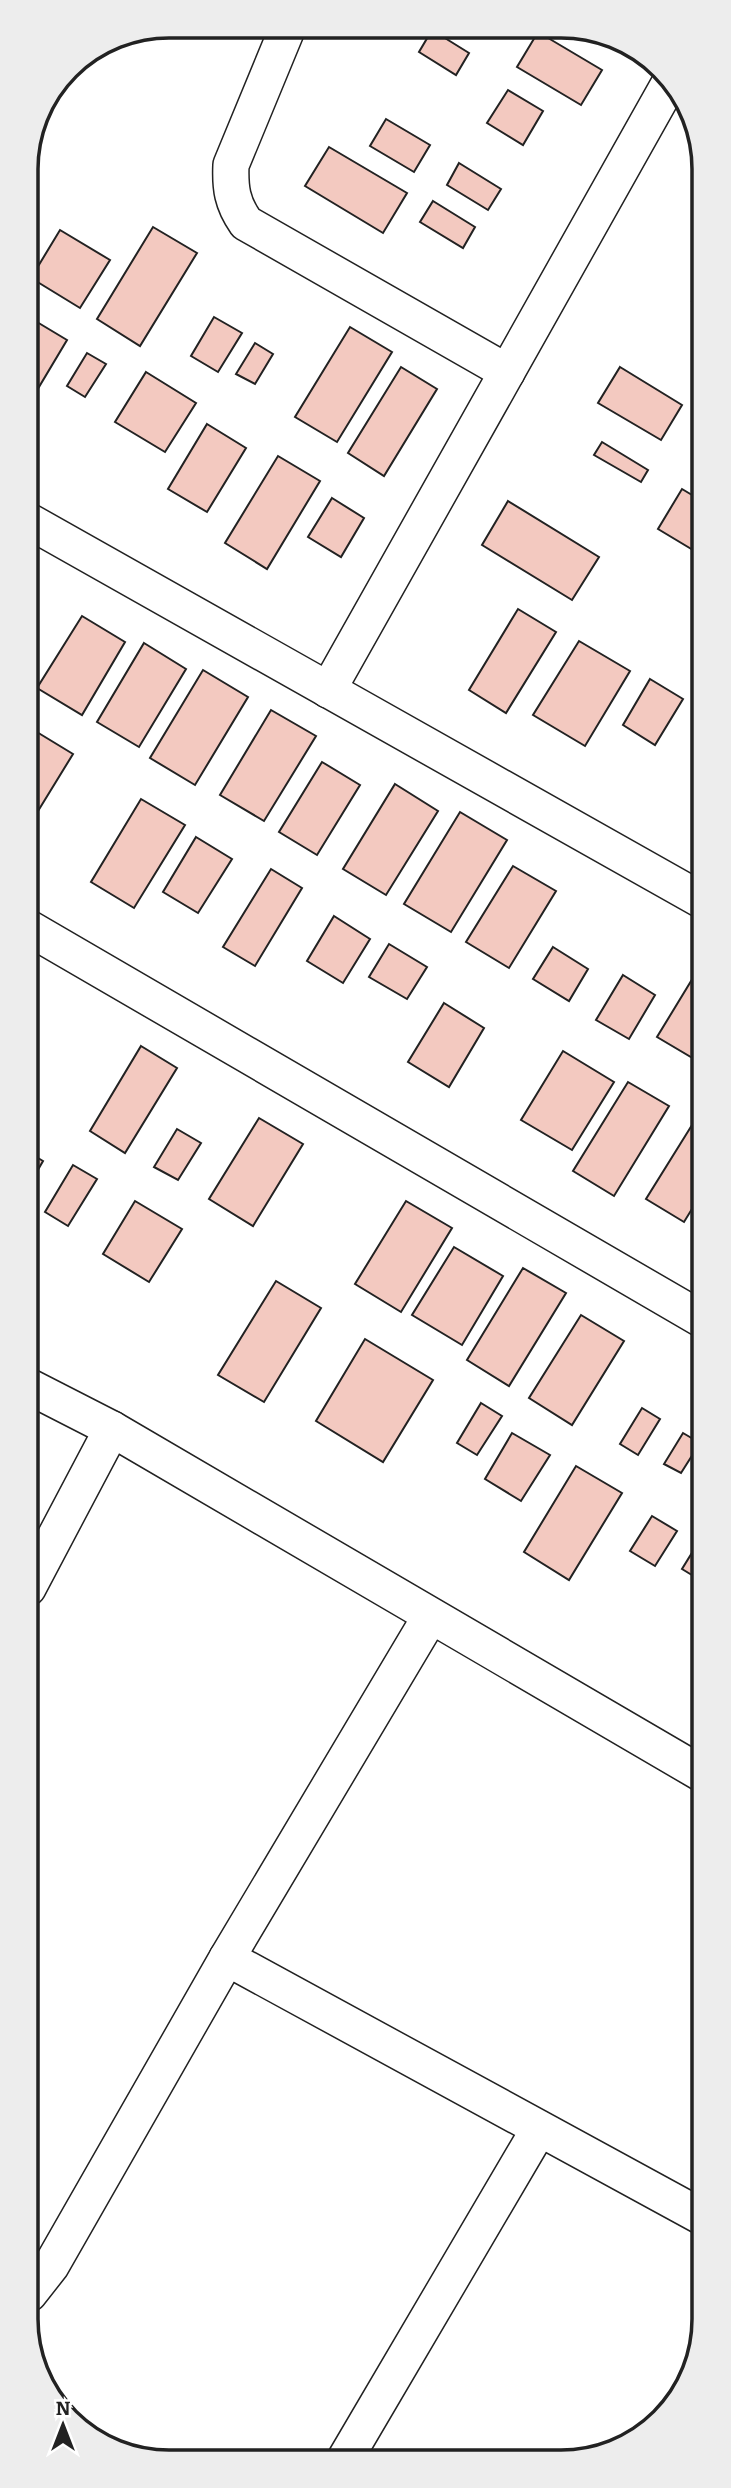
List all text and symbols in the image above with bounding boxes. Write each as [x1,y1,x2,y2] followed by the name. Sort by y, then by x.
[28,2390,98,2460] north arrow
[56,2397,71,2420] text: N

